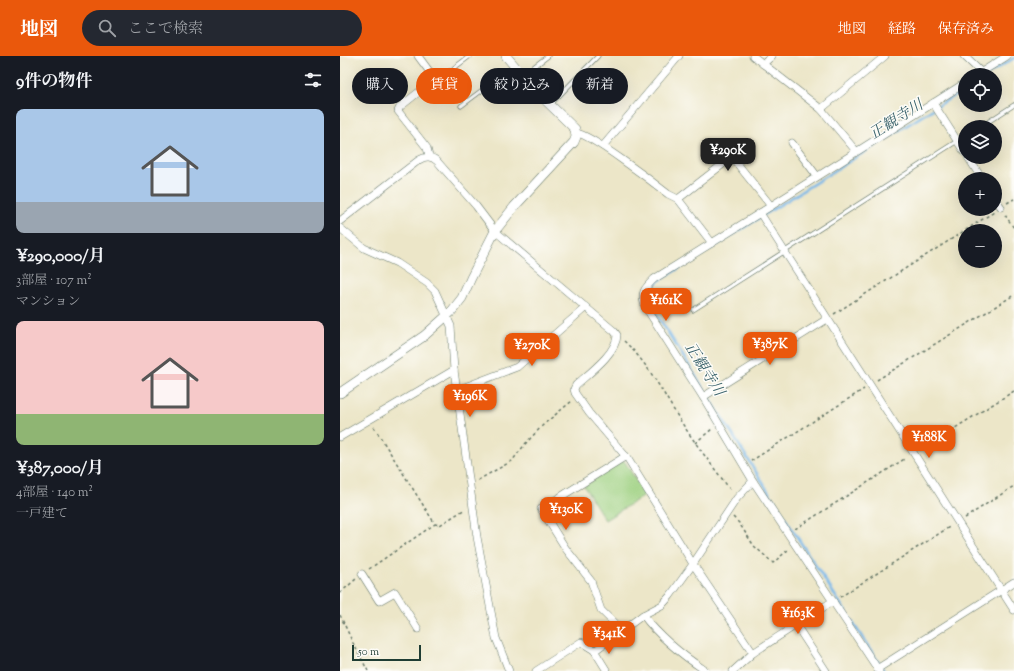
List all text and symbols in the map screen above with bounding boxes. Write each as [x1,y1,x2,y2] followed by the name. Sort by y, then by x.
[82,10,362,46] search box
[20,17,58,44] text: 地図
[96,17,118,39] icon: search
[128,19,203,40] text: ここで検索
[838,20,866,40] text: 地図
[888,20,916,40] text: 経路
[938,20,994,40] text: 保存済み
[352,68,408,104] chip: 購入
[416,68,472,104] chip: 賃貸
[480,68,564,104] chip: 絞り込み
[572,68,628,104] chip: 新着
[958,68,1002,268] map controls
[958,68,1002,112] button: locate
[302,69,324,91] icon: filters
[16,70,92,94] text: 9件の物件
[866,94,929,145] water label: 正観寺川
[958,120,1002,164] button: layers
[134,135,206,207] icon: home
[700,138,756,172] pin: ¥290K
[710,142,746,160] text: ¥290K
[958,172,1002,216] button: +
[958,224,1002,268] button: −
[16,245,106,269] text: ¥290,000/月
[16,272,92,290] text: 3部屋 · 107 m²
[638,288,694,322] pin: ¥161K
[650,292,682,310] text: ¥161K
[16,293,80,311] text: マンション
[742,332,798,366] pin: ¥387K
[504,333,560,367] pin: ¥270K
[752,336,788,354] text: ¥387K
[514,337,550,355] text: ¥270K
[679,339,730,402] water label: 正観寺川
[134,347,206,419] icon: home
[442,384,498,418] pin: ¥196K
[453,388,487,406] text: ¥196K
[901,425,957,459] pin: ¥188K
[911,429,947,447] text: ¥188K
[16,457,104,481] text: ¥387,000/月
[16,484,93,502] text: 4部屋 · 140 m²
[538,497,594,531] pin: ¥130K
[549,501,583,519] text: ¥130K
[16,505,68,523] text: 一戸建て
[770,601,826,635] pin: ¥163K
[781,605,815,623] text: ¥163K
[581,621,637,655] pin: ¥341K
[592,625,626,643] text: ¥341K
[352,643,421,662] scale bar
[358,644,379,660] text: 50 m

